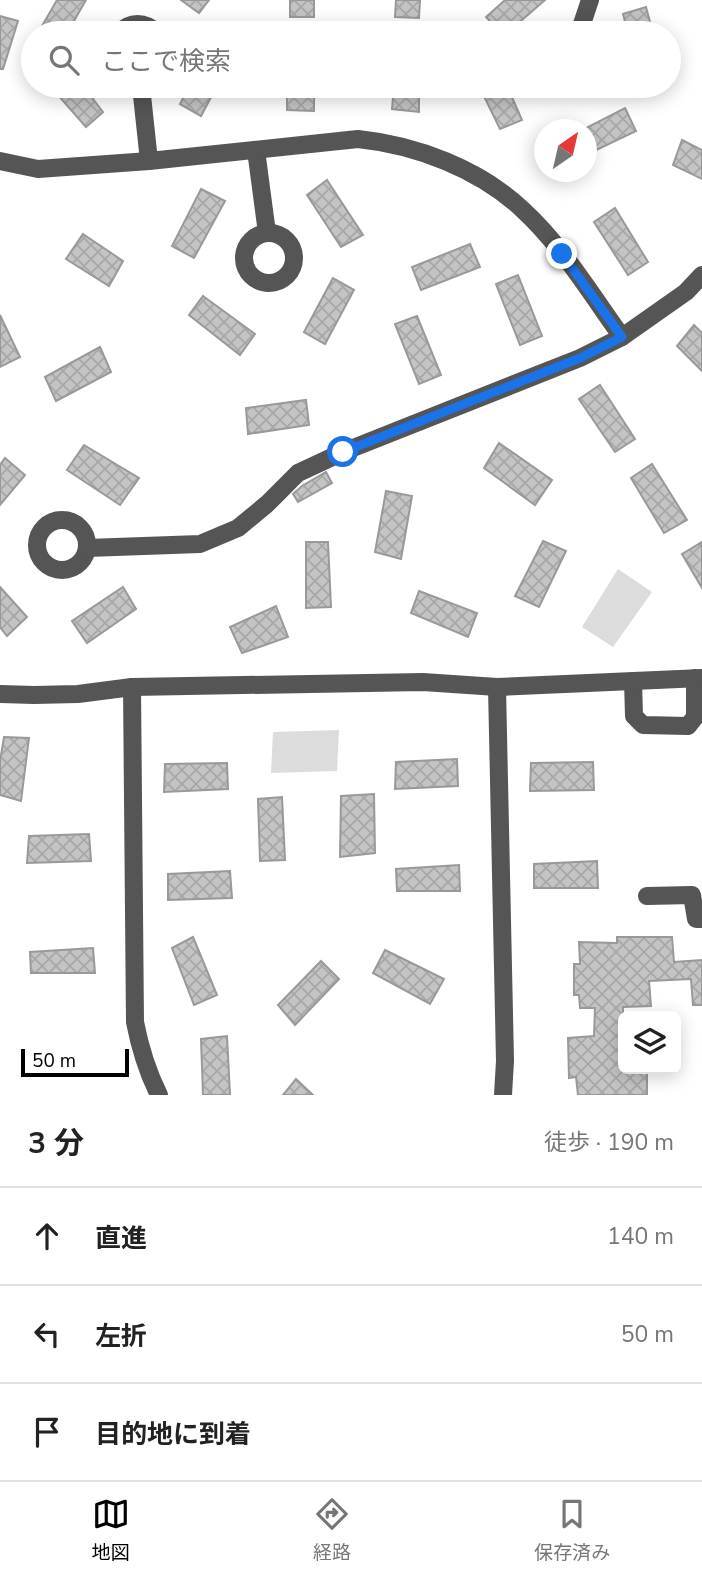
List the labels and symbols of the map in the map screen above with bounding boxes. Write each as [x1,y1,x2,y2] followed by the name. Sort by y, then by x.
[534,119,597,182] north arrow
[546,238,577,269] route end
[327,436,358,467] route start
[21,1046,130,1078] scale bar

